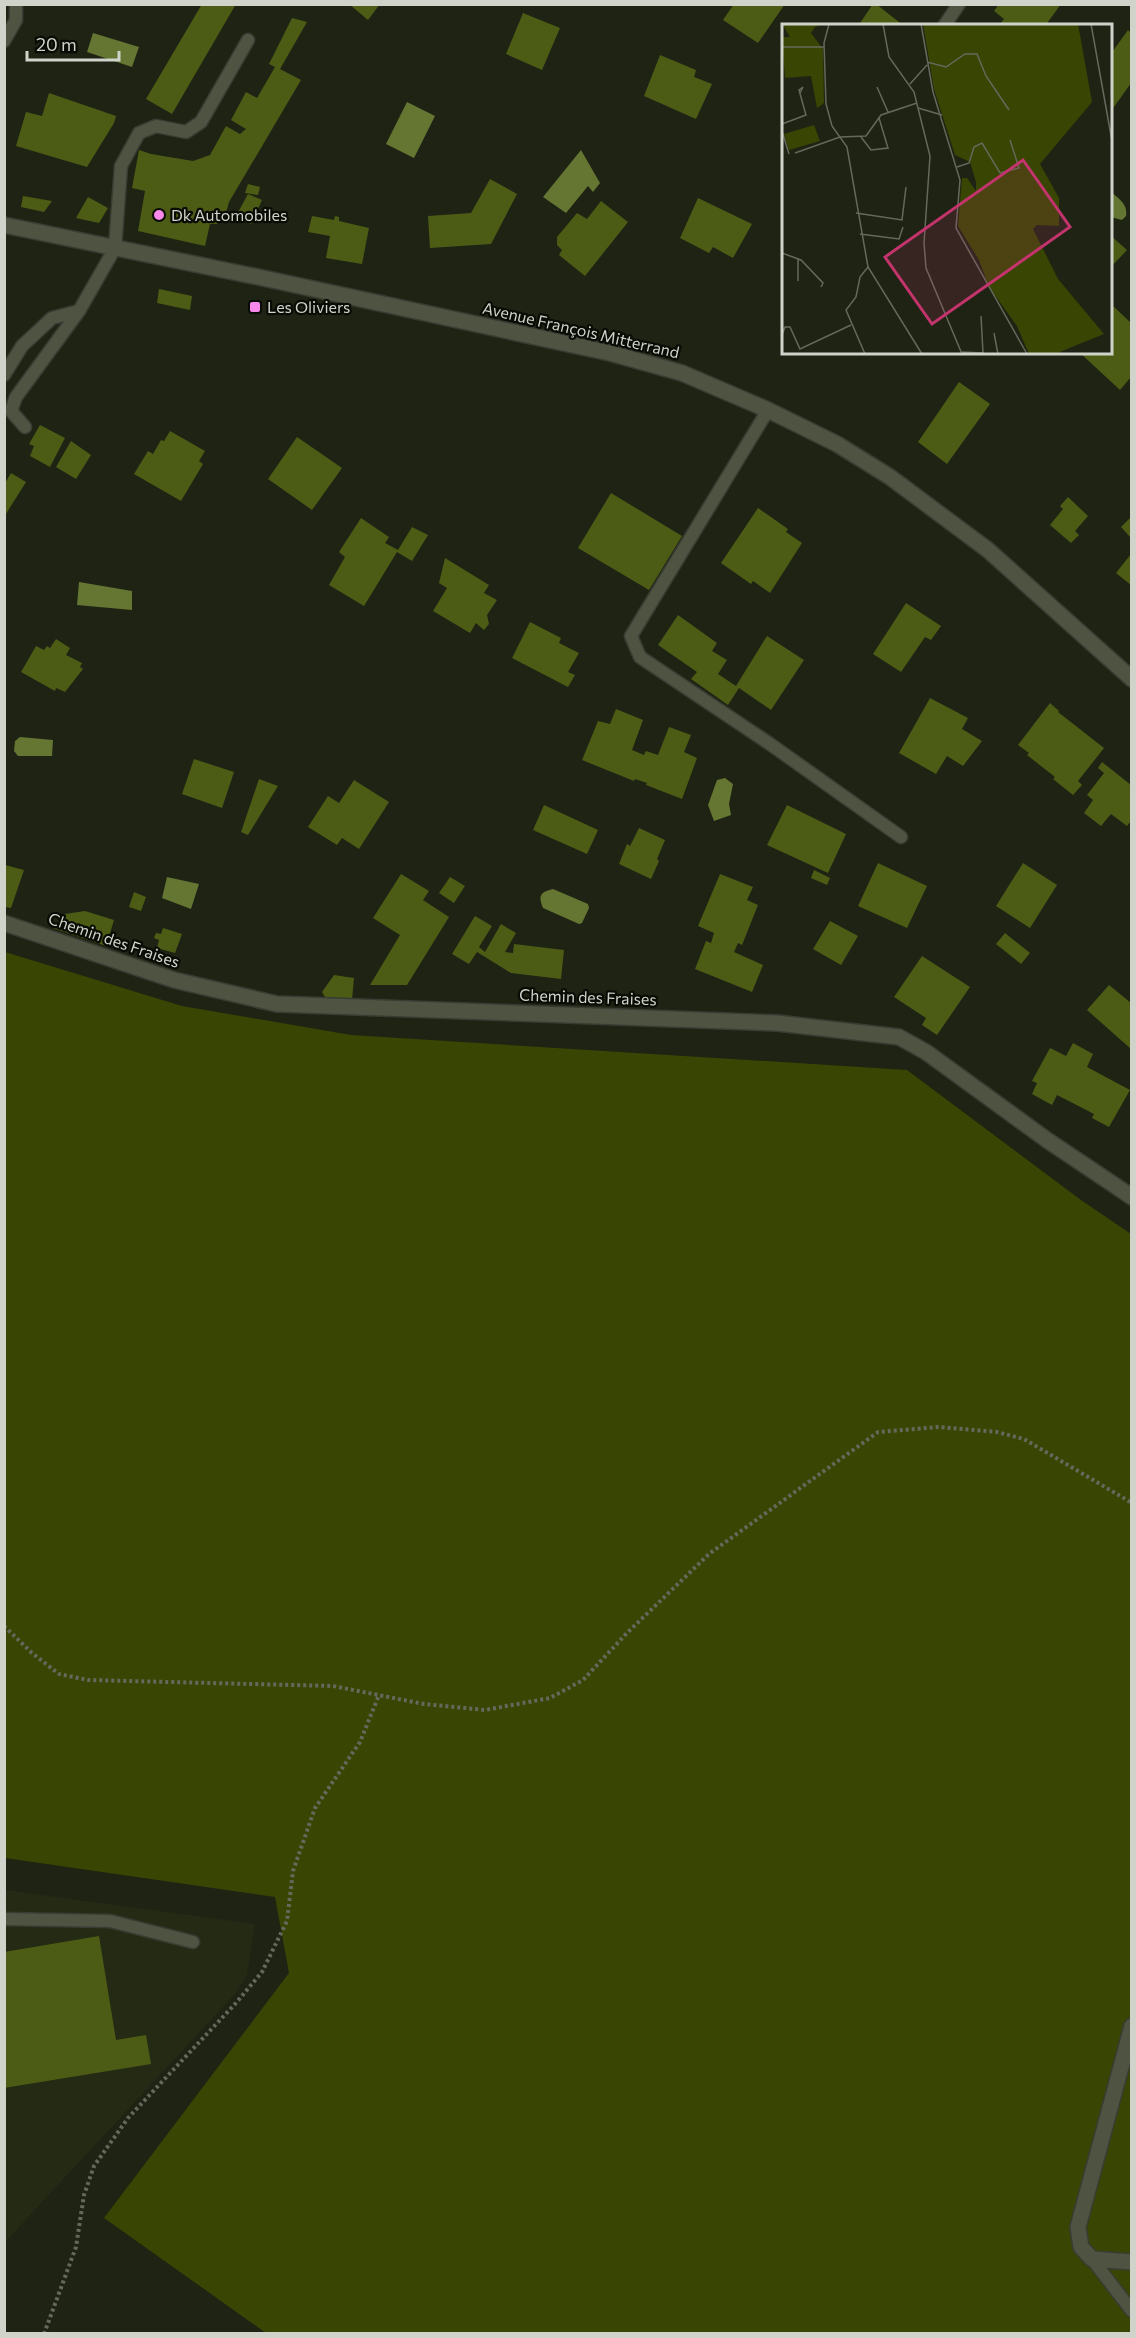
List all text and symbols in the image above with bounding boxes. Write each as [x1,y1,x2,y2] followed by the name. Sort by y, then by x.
[27,24,118,62] scale bar
[782,24,1112,354] inset map
[36,33,77,55] text: 20 m
[171,205,287,224] place label: Dk Automobiles
[152,208,166,222] marker: Dk Automobiles
[267,297,350,316] place label: Les Oliviers
[481,298,681,361] street label: Avenue François Mitterrand
[248,300,262,314] marker: Les Oliviers
[46,908,182,971] street label: Chemin des Fraises
[519,985,657,1008] street label: Chemin des Fraises

